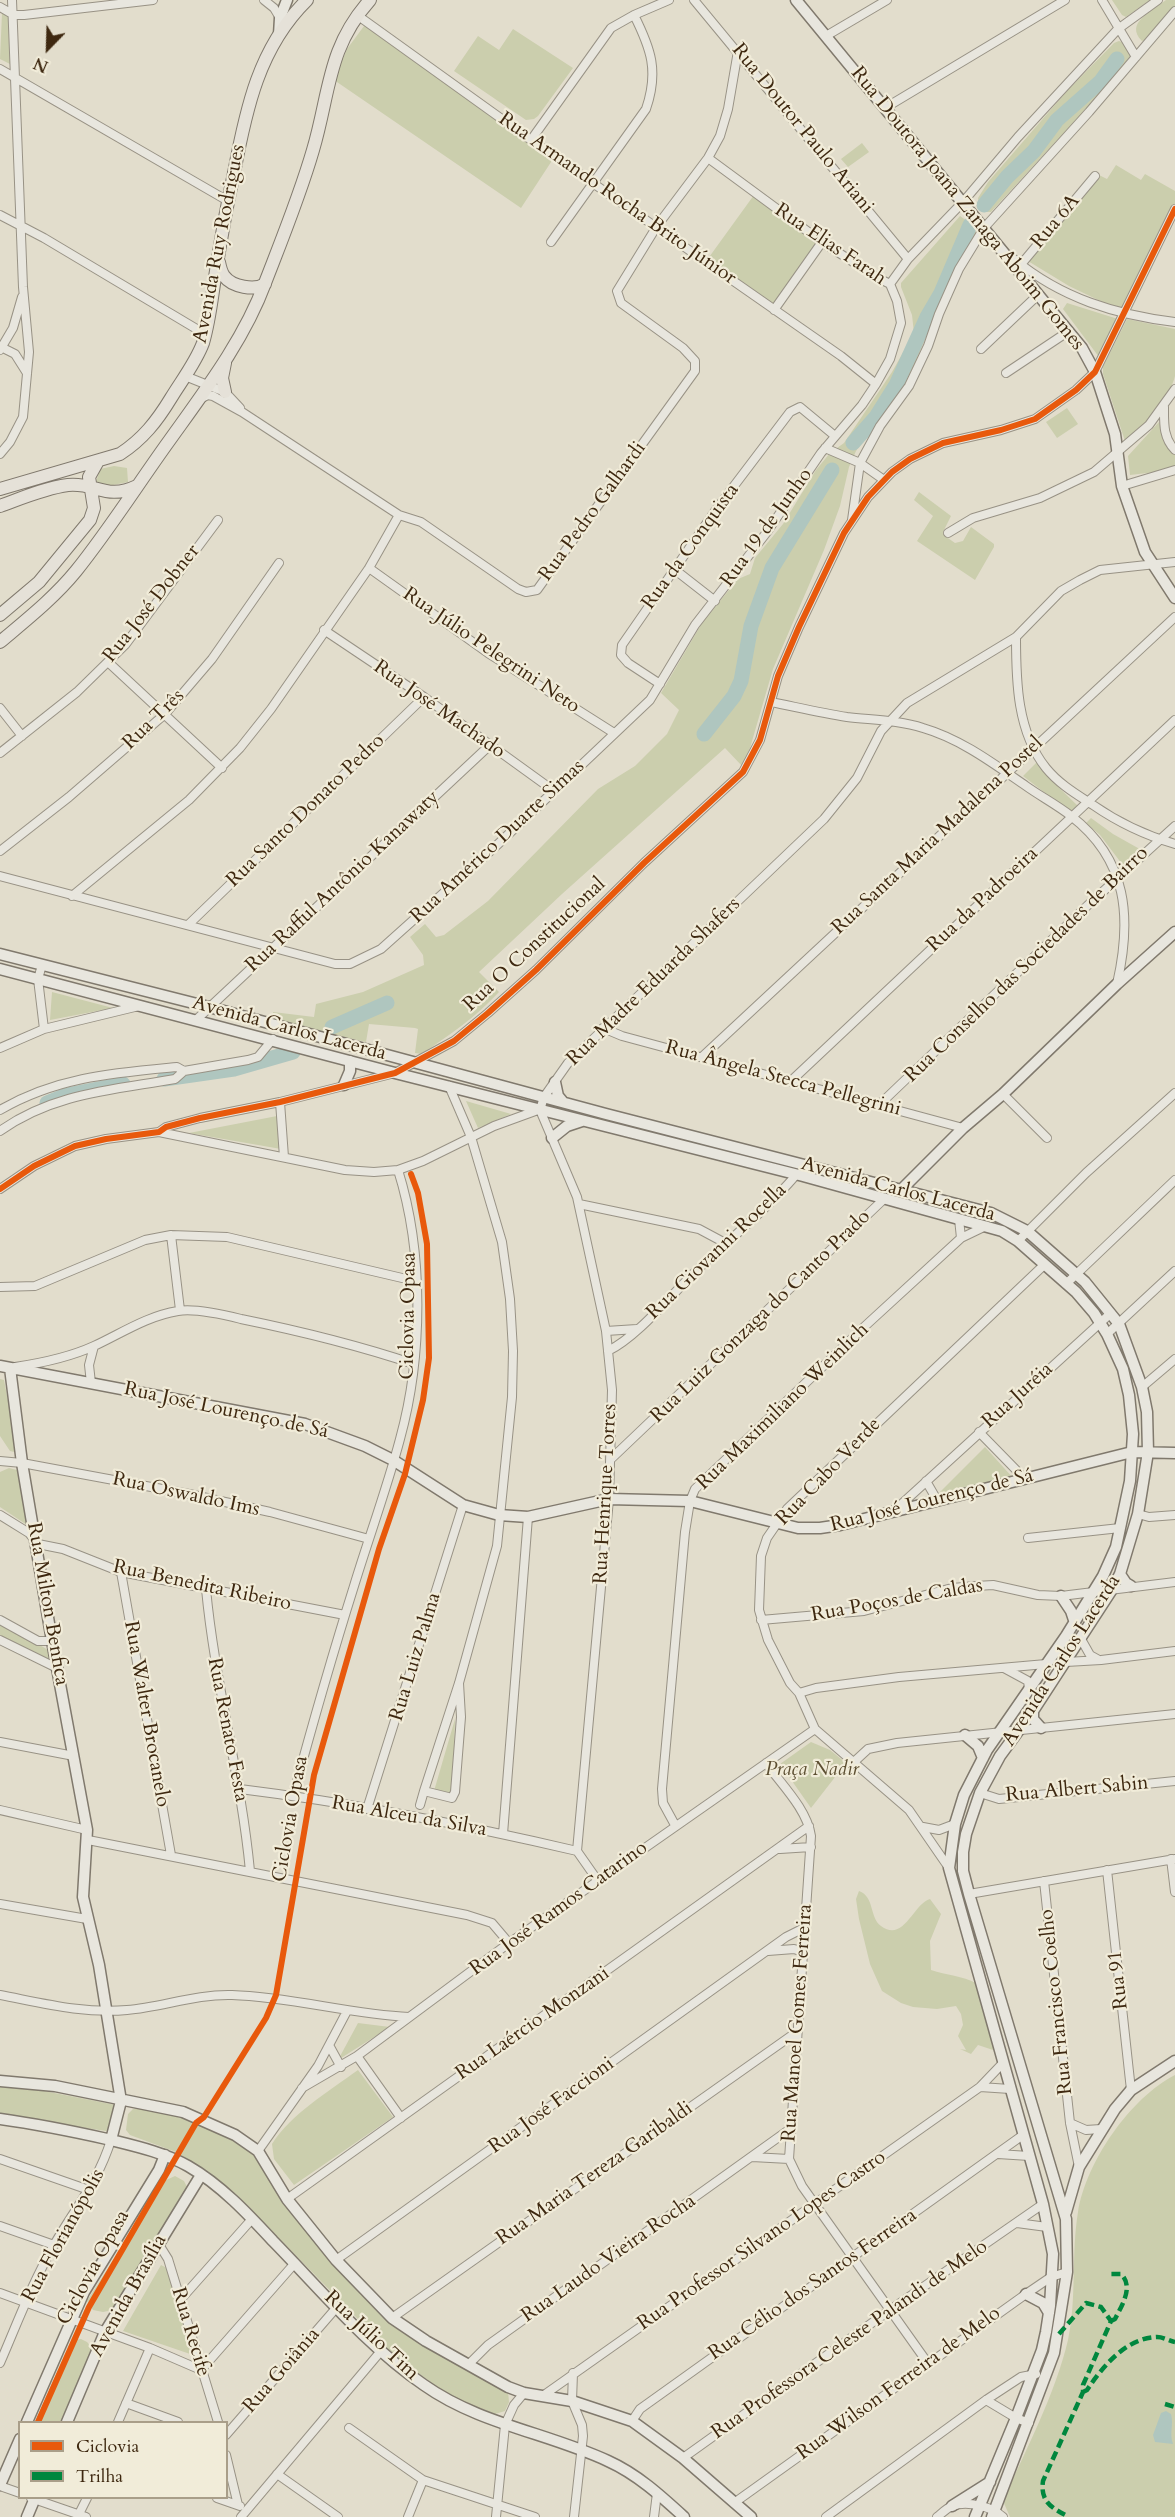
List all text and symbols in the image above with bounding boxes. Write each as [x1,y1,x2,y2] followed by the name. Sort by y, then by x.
[18,18,78,78] north arrow
[726,39,878,219] street label: Rua Doutor Paulo Ariani
[30,52,52,77] text: N
[845,62,1089,356] street label: Rua Doutora Joana Zanaga Aboim Gomes
[493,108,741,290] street label: Rua Armando Rocha Brito Júnior
[189,143,251,345] street label: Avenida Ruy Rodrigues
[1026,190,1086,254] street label: Rua 6A
[770,199,890,291] street label: Rua Elias Farah
[534,438,652,586] street label: Rua Pedro Galhardi
[716,464,818,592] street label: Rua 19 de Junho
[637,479,745,615] street label: Rua da Conquista
[98,540,206,668] street label: Rua José Dobner
[398,583,584,719] street label: Rua Júlio Pelegrini Neto
[369,656,509,764] street label: Rua José Machado
[118,685,190,755] street label: Rua Três
[222,729,390,893] street label: Rua Santo Donato Pedro
[828,732,1048,940] street label: Rua Santa Maria Madalena Postel
[406,755,590,929] street label: Rua Américo Duarte Simas
[241,786,445,978] street label: Rua Rafful Antônio Kanawaty
[900,842,1154,1088] street label: Rua Conselho das Sociedades de Bairro
[922,842,1044,958] street label: Rua da Padroeira
[459,873,611,1017] street label: Rua O Constitucional
[562,893,746,1071] street label: Rua Madre Eduarda Shafers
[189,992,389,1066] street label: Avenida Carlos Lacerda
[663,1036,903,1122] street label: Rua Ângela Stecca Pellegrini
[798,1153,998,1227] street label: Avenida Carlos Lacerda
[642,1179,792,1325] street label: Rua Giovanni Rocella
[646,1205,876,1429] street label: Rua Luiz Gonzaga do Canto Prado
[396,1252,422,1380] street label: Ciclovia Opasa
[692,1318,874,1496] street label: Rua Maximiliano Weinlich
[978,1358,1058,1434] street label: Rua Juréia
[122,1378,330,1444] street label: Rua José Lourenço de Sá
[589,1403,623,1585] street label: Rua Henrique Torres
[772,1413,886,1531] street label: Rua Cabo Verde
[828,1464,1036,1538] street label: Rua José Lourenço de Sá
[110,1468,262,1522] street label: Rua Oswaldo Ims
[21,1521,73,1687] street label: Rua Milton Benfica
[111,1555,293,1617] street label: Rua Benedita Ribeiro
[998,1571,1126,1751] street label: Avenida Carlos Lacerda
[809,1574,985,1628] street label: Rua Poços de Caldas
[385,1590,447,1724] street label: Rua Luiz Palma
[118,1619,174,1809] street label: Rua Walter Brocanelo
[201,1656,253,1804] street label: Rua Renato Festa
[268,1754,314,1884] street label: Ciclovia Opasa
[765,1758,859,1782] park label: Praça Nadir
[1005,1772,1149,1808] street label: Rua Albert Sabin
[330,1792,488,1842] street label: Rua Alceu da Silva
[465,1836,653,1982] street label: Rua José Ramos Catarino
[778,1903,818,2143] street label: Rua Manoel Gomes Ferreira
[1035,1908,1079,2096] street label: Rua Francisco Coelho
[1104,1949,1134,2011] street label: Rua 91
[451,1962,615,2086] street label: Rua Laércio Monzani
[485,2052,619,2160] street label: Rua José Faccioni
[492,2097,698,2251] street label: Rua Maria Tereza Garibaldi
[633,2146,891,2336] street label: Rua Professor Silvano Lopes Castro
[17,2165,111,2307] street label: Rua Florianópolis
[517,2190,701,2328] street label: Rua Laudo Vieira Rocha
[704,2204,922,2366] street label: Rua Célio dos Santos Ferreira
[53,2206,135,2330] street label: Ciclovia Opasa
[85,2231,173,2361] street label: Avenida Brasília
[707,2235,993,2445] street label: Rua Professora Celeste Palandi de Melo
[165,2285,215,2379] street label: Rua Recife
[319,2286,423,2386] street label: Rua Júlio Tim
[792,2302,1006,2466] street label: Rua Wilson Ferreira de Melo
[238,2323,326,2419] street label: Rua Goiânia
[18,2421,228,2499] legend
[76,2434,139,2459] text: Ciclovia
[76,2464,123,2489] text: Trilha

